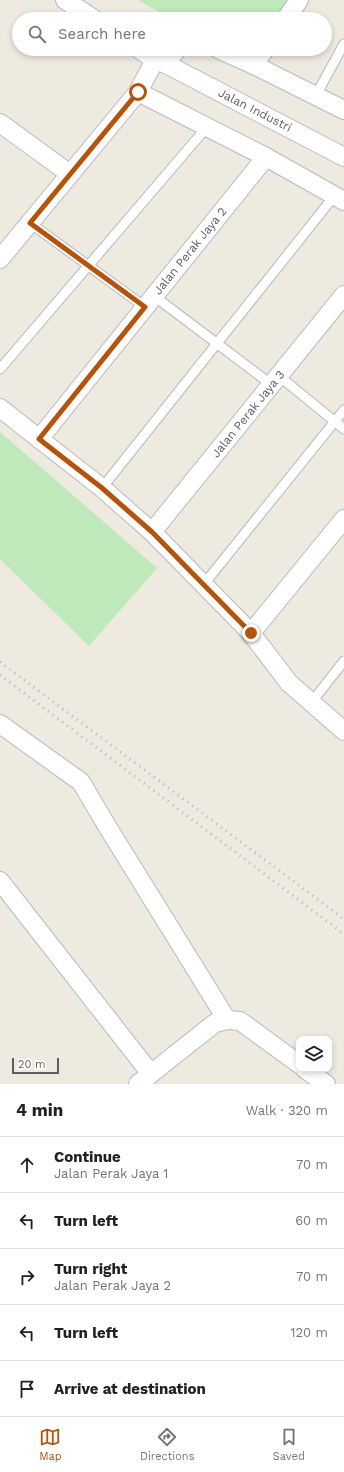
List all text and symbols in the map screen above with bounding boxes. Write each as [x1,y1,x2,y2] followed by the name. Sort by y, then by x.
[12,12,332,56] search box
[26,23,48,45] icon: search
[58,25,146,43] text: Search here
[129,83,147,101] route start
[216,85,294,135] street label: Jalan Industri
[151,205,229,297] street label: Jalan Perak Jaya 2
[209,368,287,460] street label: Jalan Perak Jaya 3
[242,624,260,642] route end
[296,1036,332,1072] map controls
[296,1036,332,1072] button: layers
[12,1056,59,1075] scale bar
[18,1058,46,1071] text: 20 m
[16,1100,63,1120] text: 4 min
[246,1103,328,1118] text: Walk · 320 m
[54,1148,121,1166] text: Continue
[16,1154,38,1176] icon: ahead
[296,1157,328,1172] text: 70 m
[54,1166,168,1181] text: Jalan Perak Jaya 1
[16,1210,38,1232] icon: left
[54,1212,118,1230] text: Turn left
[295,1213,328,1228] text: 60 m
[54,1260,127,1278] text: Turn right
[16,1266,38,1288] icon: right
[296,1269,328,1284] text: 70 m
[54,1278,171,1293] text: Jalan Perak Jaya 2
[16,1322,38,1344] icon: left
[54,1324,118,1342] text: Turn left
[290,1325,328,1340] text: 120 m
[16,1378,38,1400] icon: arrive
[54,1380,206,1398] text: Arrive at destination
[39,1426,62,1463] tab: Map
[140,1426,194,1463] tab: Directions
[273,1426,305,1463] tab: Saved

